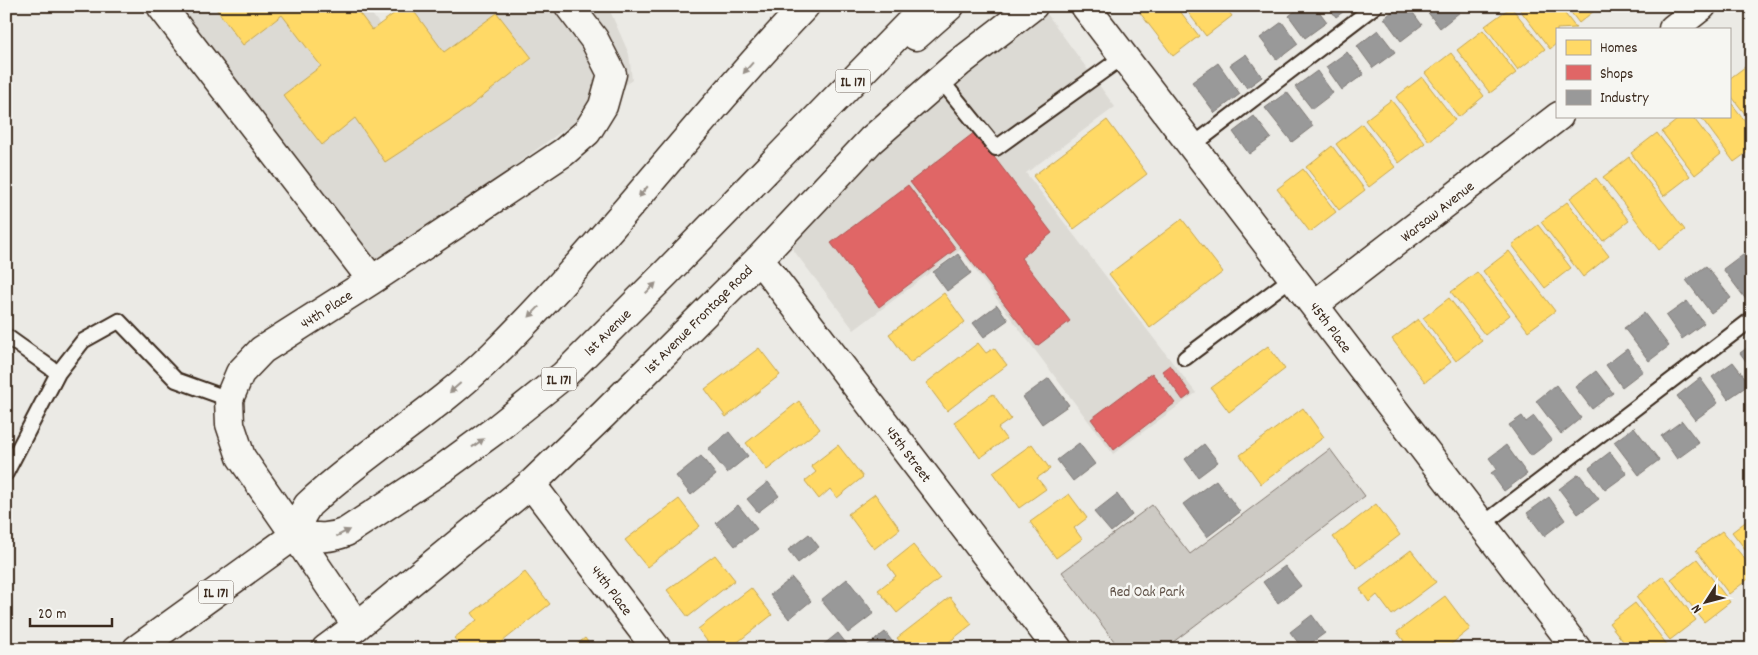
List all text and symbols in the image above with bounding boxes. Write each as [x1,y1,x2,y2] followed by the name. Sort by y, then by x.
[1556,28,1730,118] legend
[1600,38,1638,60] text: Homes
[743,62,754,75] one-way arrow
[1600,64,1633,86] text: Shops
[836,70,870,92] road number: IL 171
[1600,88,1649,110] text: Industry
[1397,176,1480,249] street label: Warsaw Avenue
[637,185,648,198] one-way arrow
[640,261,759,380] street label: 1st Avenue Frontage Road
[645,282,657,294] one-way arrow
[297,285,358,336] street label: 44th Place
[1303,298,1356,359] street label: 45th Place
[580,304,638,362] street label: 1st Avenue
[528,306,540,318] one-way arrow
[542,368,576,390] road number: IL 171
[450,382,462,394] one-way arrow
[879,422,936,488] street label: 45th Street
[471,437,484,448] one-way arrow
[336,529,350,537] one-way arrow
[584,561,637,621] street label: 44th Place
[1680,578,1730,628] north arrow
[198,580,234,604] road number: IL 171
[1109,582,1185,604] park label: Red Oak Park
[30,595,112,627] scale bar
[1687,600,1707,617] text: N
[38,604,66,626] text: 20 m

